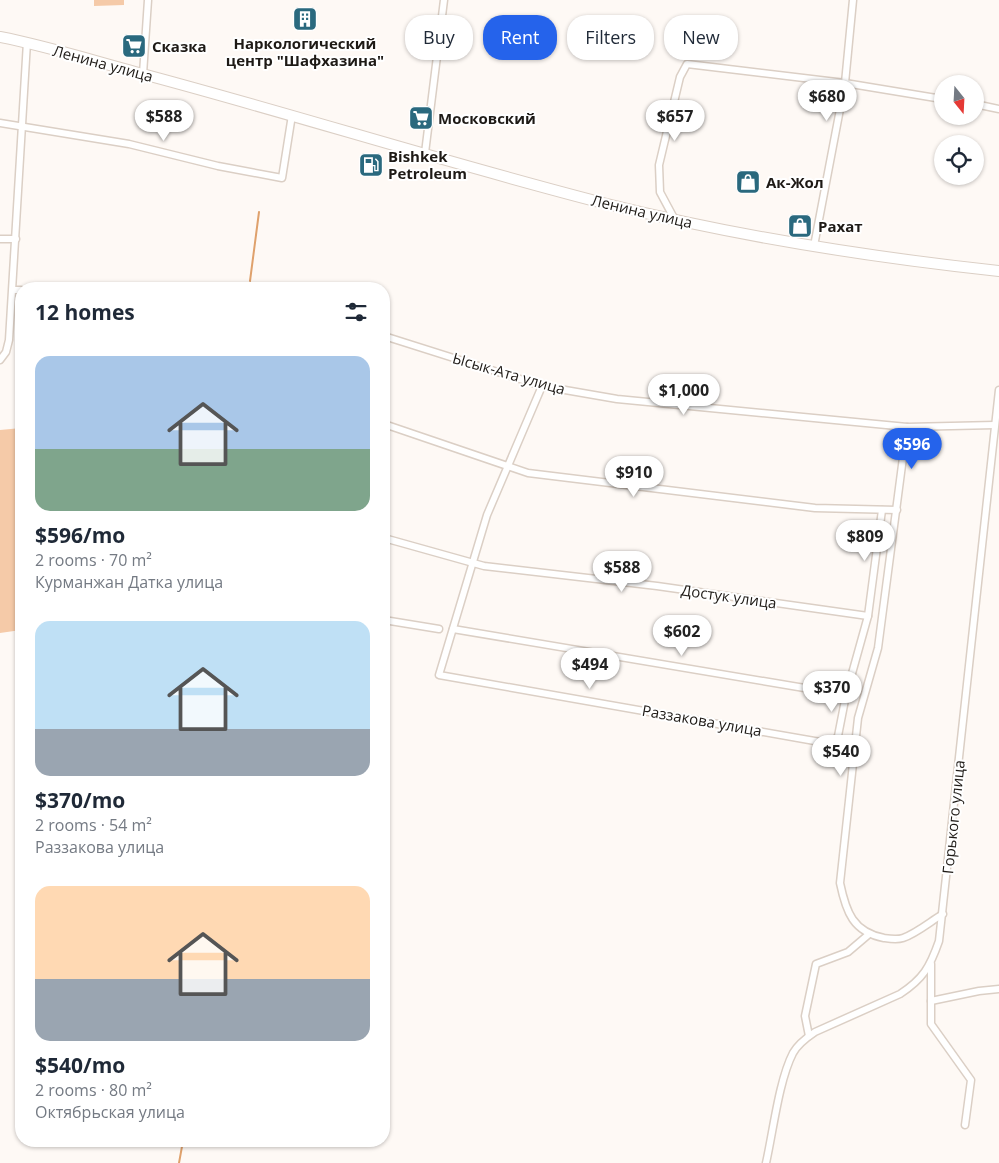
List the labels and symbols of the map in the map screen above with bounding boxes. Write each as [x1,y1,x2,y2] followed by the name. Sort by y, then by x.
[292,6,318,32] building icon: Наркологический центр "Шафхазина"
[121,33,147,59] supermarket icon: Сказка
[226,33,384,70] place label: Наркологический центр "Шафхазина"
[152,36,207,56] place label: Сказка
[51,40,155,86] street label: Ленина улица
[934,75,984,125] north arrow
[797,80,857,122] pin: $680
[134,100,194,142] pin: $588
[645,100,705,142] pin: $657
[408,105,434,131] supermarket icon: Московский
[438,108,536,128] place label: Московский
[388,146,467,183] place label: Bishkek Petroleum
[358,152,384,178] fuel station icon: Bishkek Petroleum
[735,169,761,195] shop icon: Ак-Жол
[766,172,824,192] place label: Ак-Жол
[590,190,694,232] street label: Ленина улица
[787,213,813,239] shop icon: Рахат
[818,216,863,236] place label: Рахат
[450,347,568,399] street label: Ысык-Ата улица
[643,374,725,416] pin: $1,000
[882,428,942,470] pin: $596
[604,456,664,498] pin: $910
[835,520,895,562] pin: $809
[592,550,652,593] pin: $588
[680,579,778,613] street label: Достук улица
[652,614,712,657] pin: $602
[560,648,620,690] pin: $494
[802,670,862,713] pin: $370
[641,700,763,740] street label: Раззакова улица
[811,734,871,777] pin: $540
[937,759,969,875] street label: Горького улица

